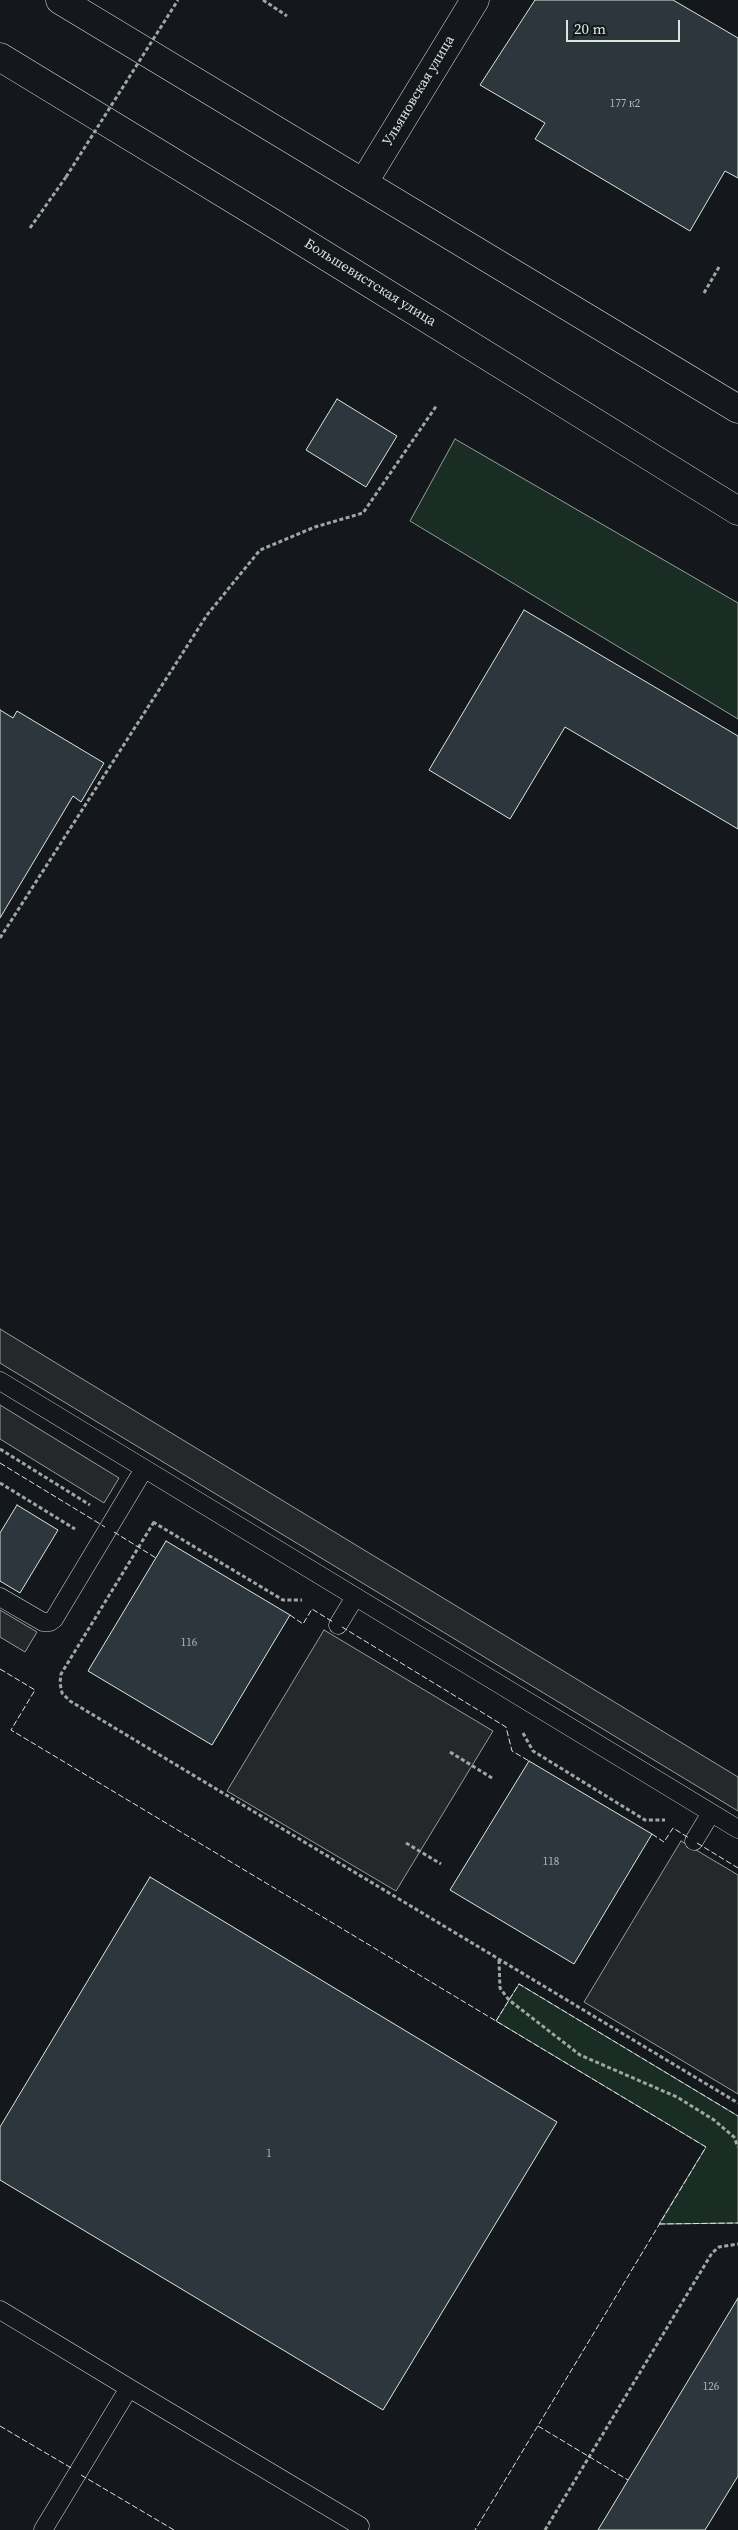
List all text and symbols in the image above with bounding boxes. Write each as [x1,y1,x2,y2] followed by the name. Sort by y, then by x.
[568,10,682,42] scale bar
[574,18,606,39] text: 20 m
[379,33,459,149] street label: Ульяновская улица
[610,97,640,111] house number: 177 к2
[301,236,439,330] street label: Большевистская улица
[181,1636,197,1650] house number: 116
[543,1855,559,1869] house number: 118
[266,2147,272,2161] house number: 1
[703,2380,719,2394] house number: 126

